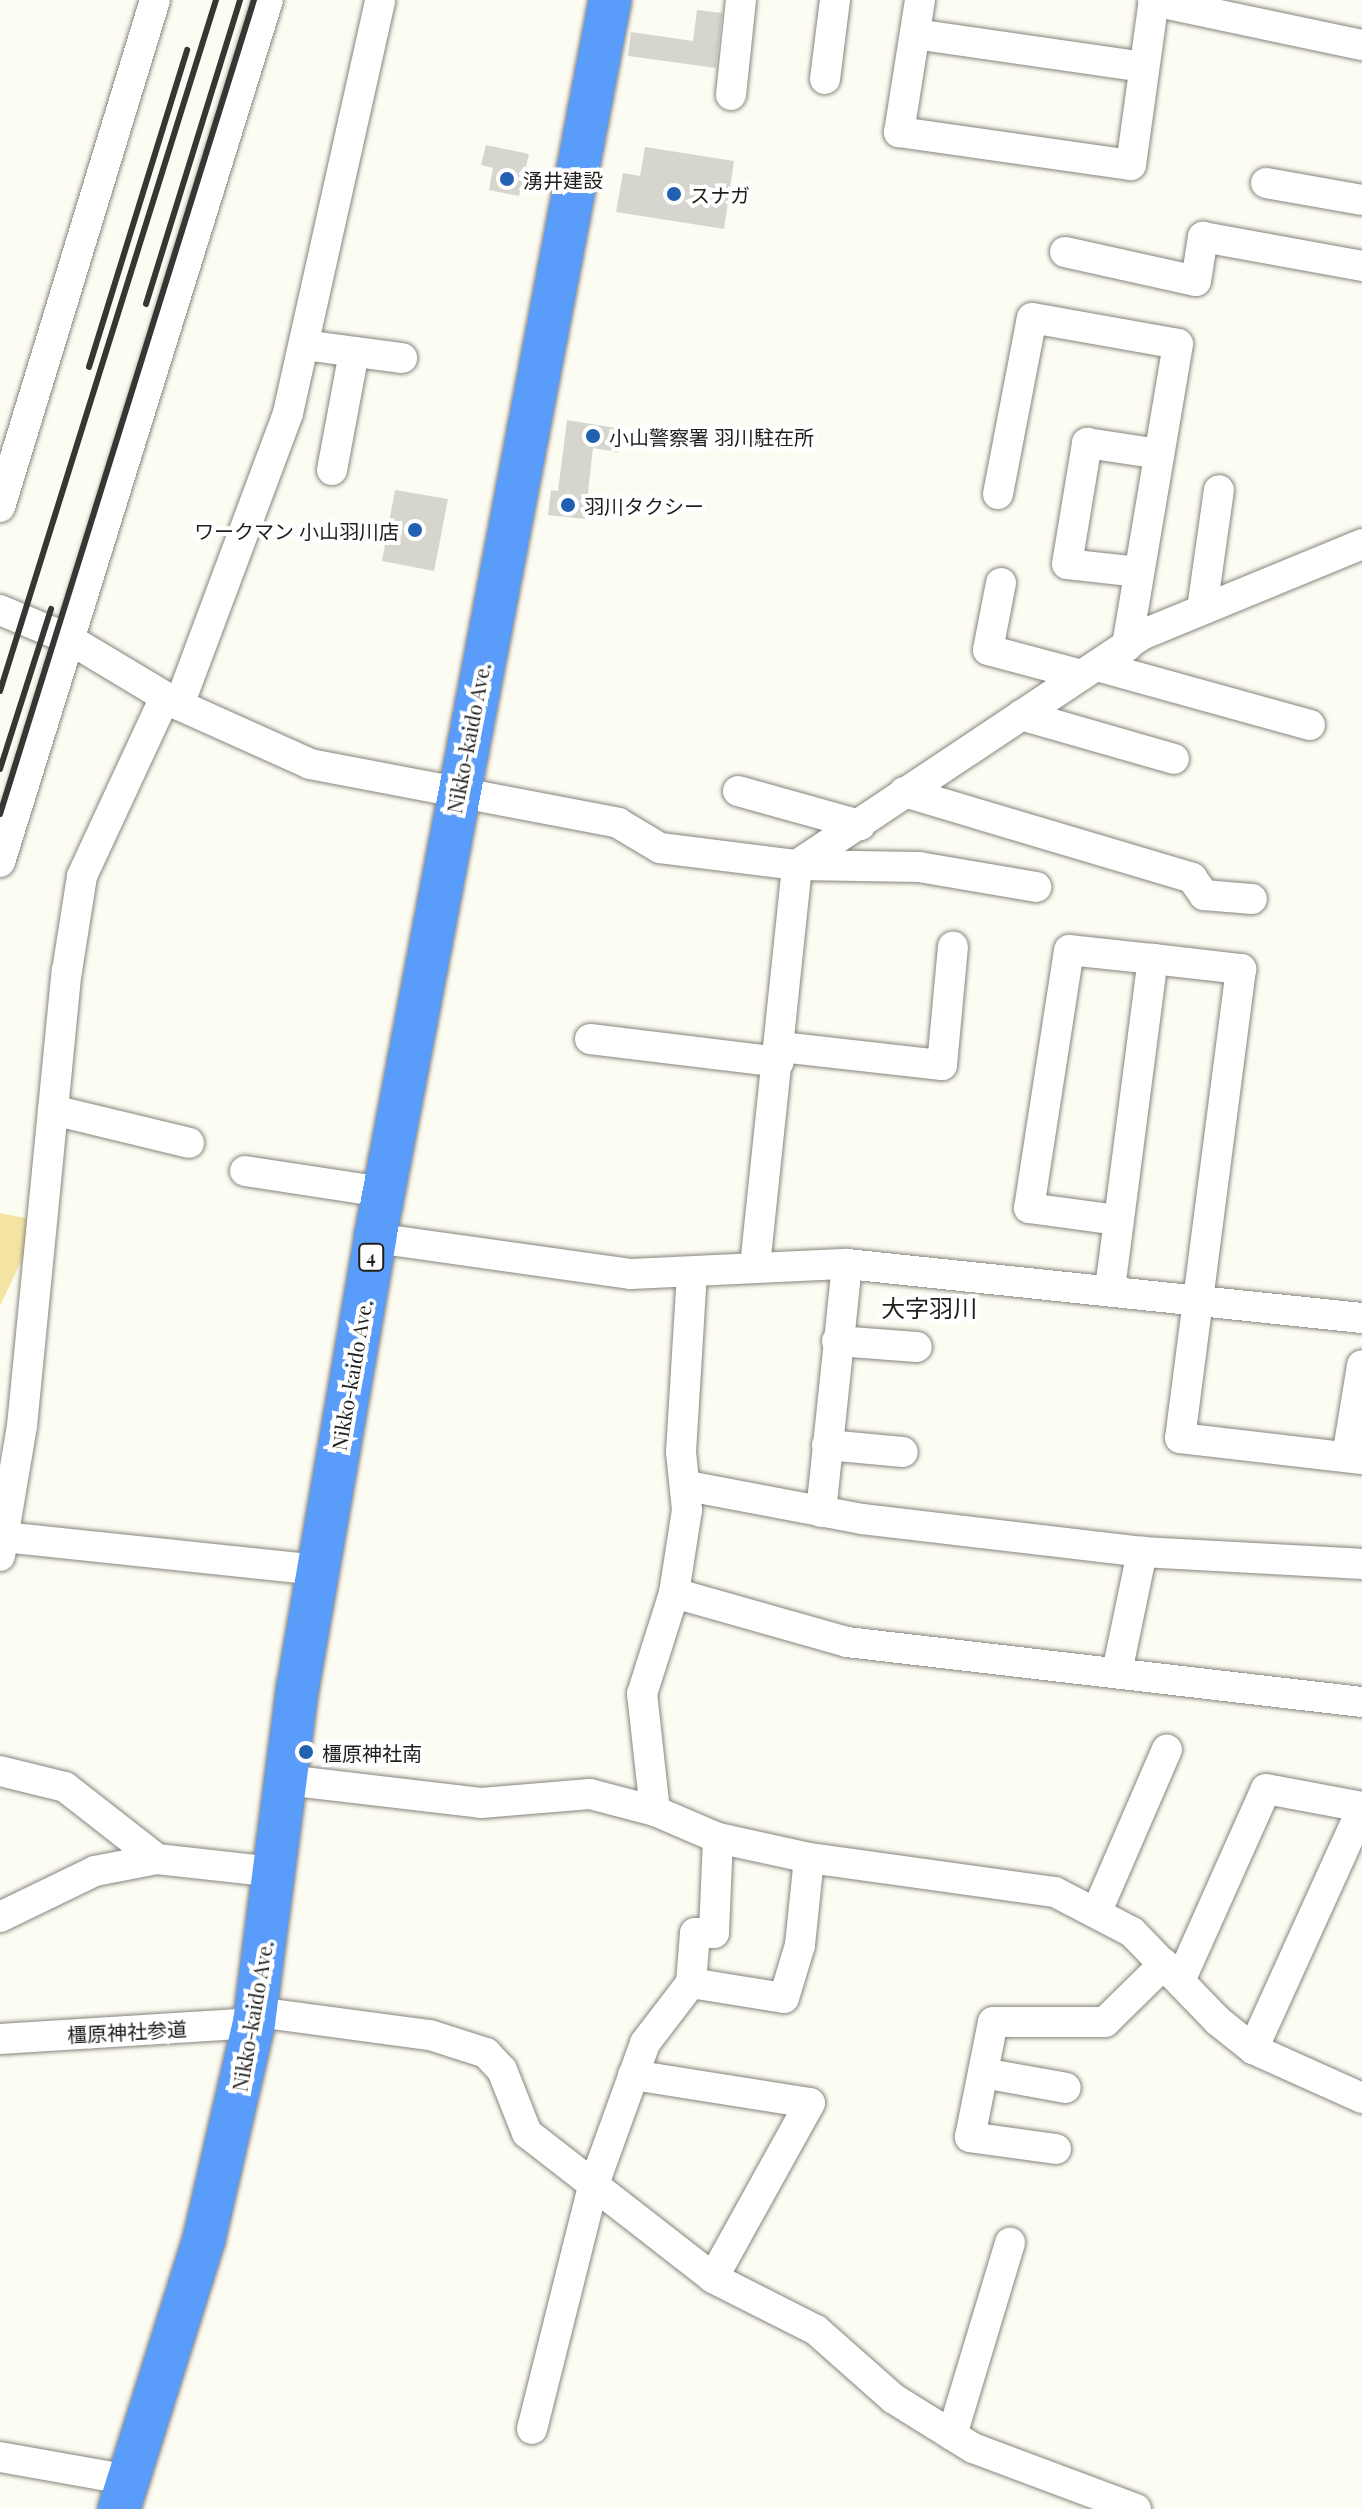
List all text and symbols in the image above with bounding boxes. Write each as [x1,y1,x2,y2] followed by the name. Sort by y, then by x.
[523,167,603,191] place label: 湧井建設
[498,170,516,188] marker: 湧井建設
[690,182,750,206] place label: スナガ
[665,185,683,203] marker: スナガ
[609,424,814,448] place label: 小山警察署 羽川駐在所
[584,427,602,445] marker: 小山警察署 羽川駐在所
[584,493,704,517] place label: 羽川タクシー
[559,496,577,514] marker: 羽川タクシー
[194,518,399,542] place label: ワークマン 小山羽川店
[406,521,424,539] marker: ワークマン 小山羽川店
[442,661,494,815] street label: Nikko-kaido Ave.
[357,1243,385,1271] road number: 4
[881,1294,977,1322] district label: 大字羽川
[326,1298,376,1452] street label: Nikko-kaido Ave.
[322,1740,422,1764] place label: 橿原神社南
[297,1743,315,1761] marker: 橿原神社南
[227,1939,277,2093] street label: Nikko-kaido Ave.
[66,2016,188,2046] street label: 橿原神社参道

